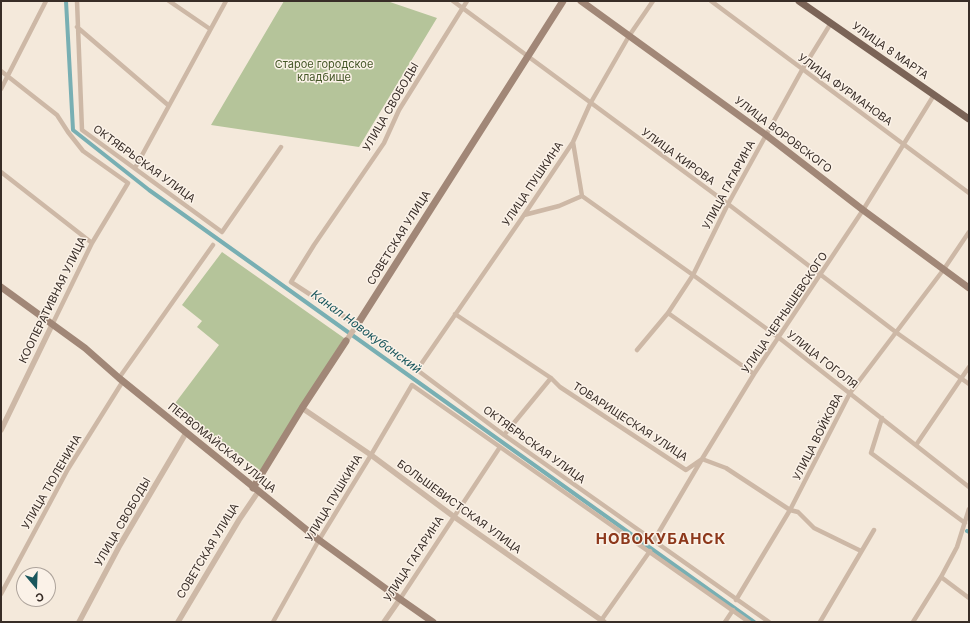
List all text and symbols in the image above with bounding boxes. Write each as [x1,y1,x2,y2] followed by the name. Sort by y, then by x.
[849,20,931,82] street label: УЛИЦА 8 МАРТА
[795,51,895,129] street label: УЛИЦА ФУРМАНОВА
[275,58,373,84] park label: Старое городское кладбище
[360,60,422,154] street label: УЛИЦА СВОБОДЫ
[732,94,834,176] street label: УЛИЦА ВОРОВСКОГО
[90,122,198,206] street label: ОКТЯБРЬСКАЯ УЛИЦА
[639,126,717,188] street label: УЛИЦА КИРОВА
[700,138,758,232] street label: УЛИЦА ГАГАРИНА
[500,139,566,229] street label: УЛИЦА ПУШКИНА
[364,188,434,288] street label: СОВЕТСКАЯ УЛИЦА
[17,235,89,365] street label: КООПЕРАТИВНАЯ УЛИЦА
[739,250,831,376] street label: УЛИЦА ЧЕРНЫШЕВСКОГО
[308,287,424,377] water label: Канал Новокубанский
[784,328,860,392] street label: УЛИЦА ГОГОЛЯ
[570,380,690,464] street label: ТОВАРИЩЕСКАЯ УЛИЦА
[790,391,846,483] street label: УЛИЦА ВОЙКОВА
[165,400,279,496] street label: ПЕРВОМАЙСКАЯ УЛИЦА
[480,403,588,487] street label: ОКТЯБРЬСКАЯ УЛИЦА
[19,432,85,532] street label: УЛИЦА ТЮЛЕНИНА
[303,452,365,544] street label: УЛИЦА ПУШКИНА
[394,457,524,557] street label: БОЛЬШЕВИСТСКАЯ УЛИЦА
[92,475,154,569] street label: УЛИЦА СВОБОДЫ
[174,501,242,601] street label: СОВЕТСКАЯ УЛИЦА
[381,514,447,604] street label: УЛИЦА ГАГАРИНА
[596,530,726,548] district label: НОВОКУБАНСК
[16,567,56,607] north arrow
[33,589,46,605] text: С

